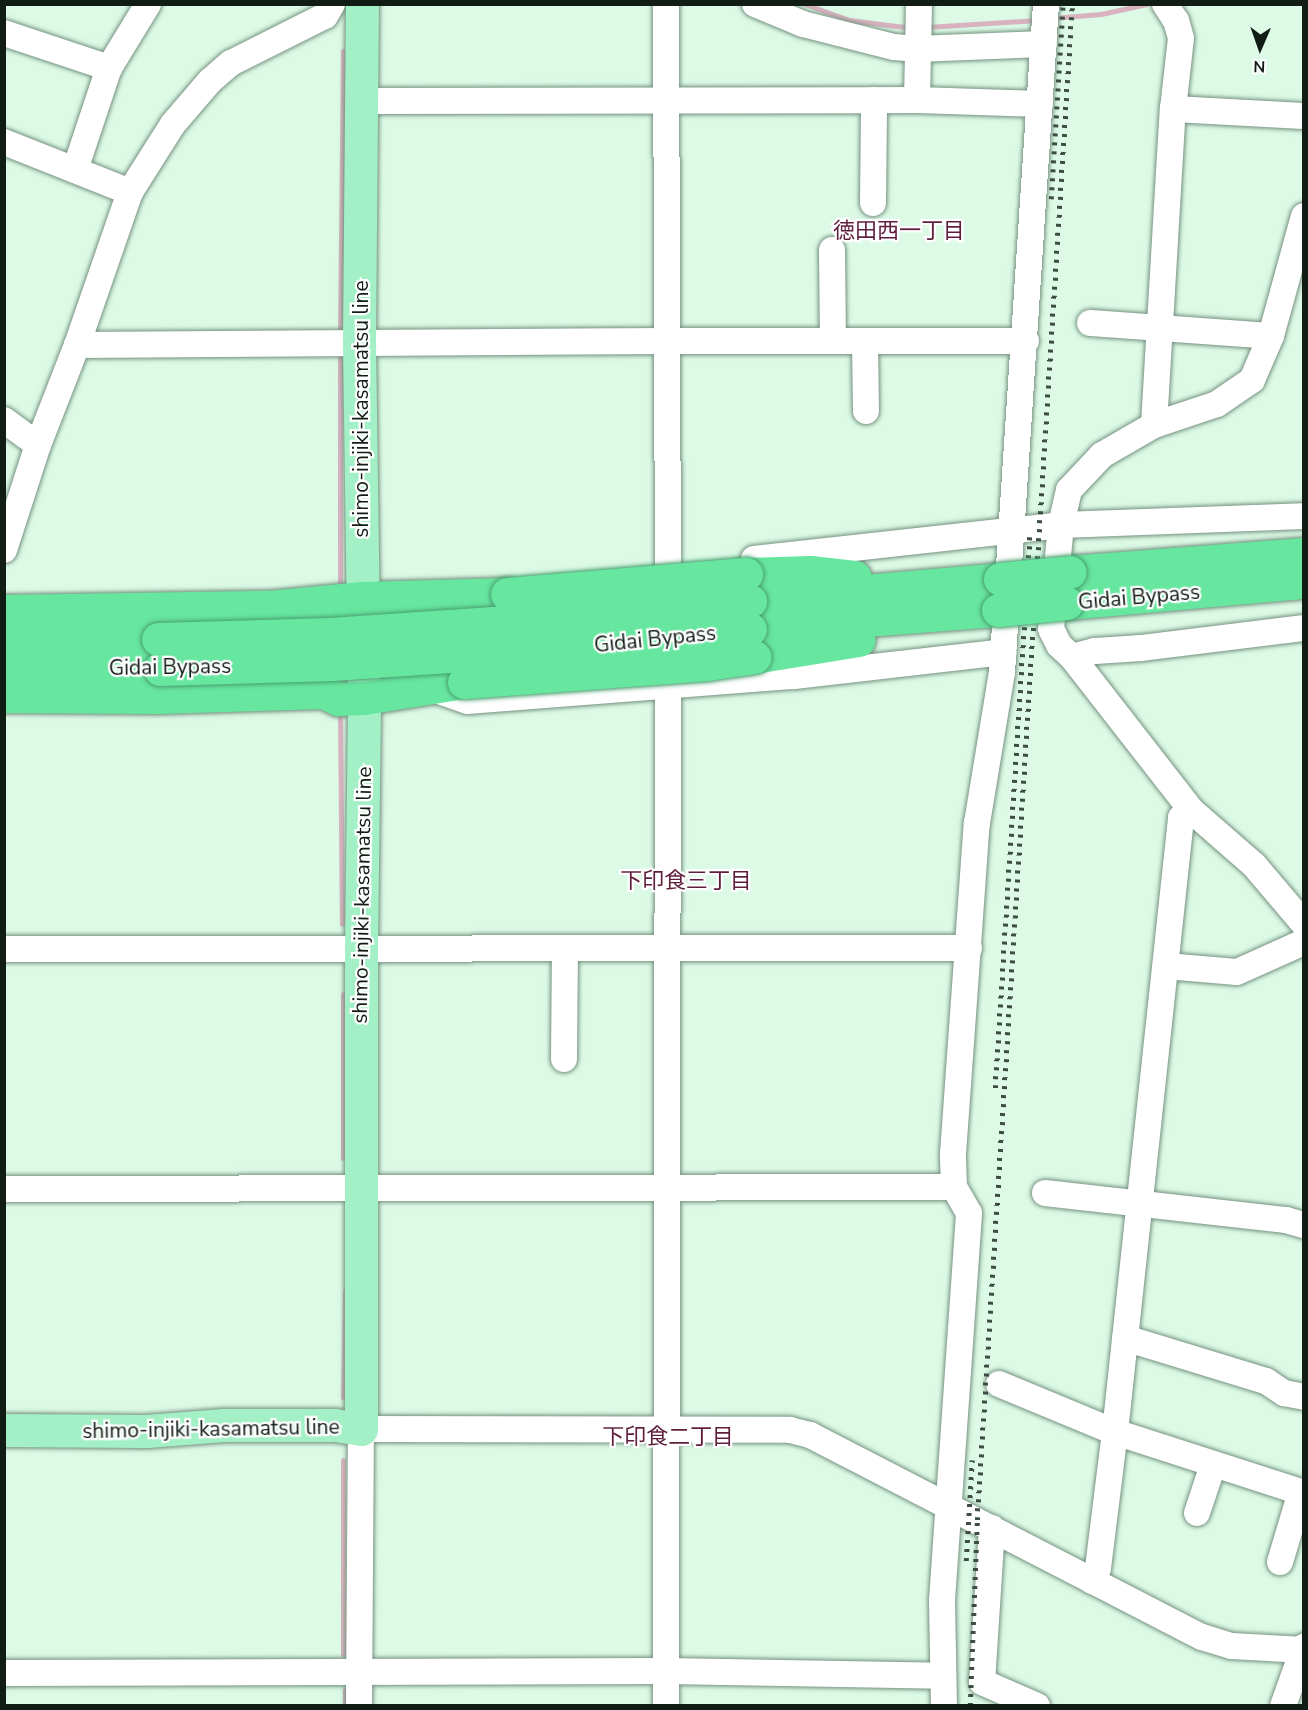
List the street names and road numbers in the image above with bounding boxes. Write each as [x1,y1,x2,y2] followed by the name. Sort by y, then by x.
[348,280,374,538] street label: shimo-injiki-kasamatsu line
[1077,579,1201,615] street label: Gidai Bypass
[593,620,717,658] street label: Gidai Bypass
[109,653,231,681] street label: Gidai Bypass
[347,766,377,1024] street label: shimo-injiki-kasamatsu line
[82,1414,340,1444] street label: shimo-injiki-kasamatsu line

